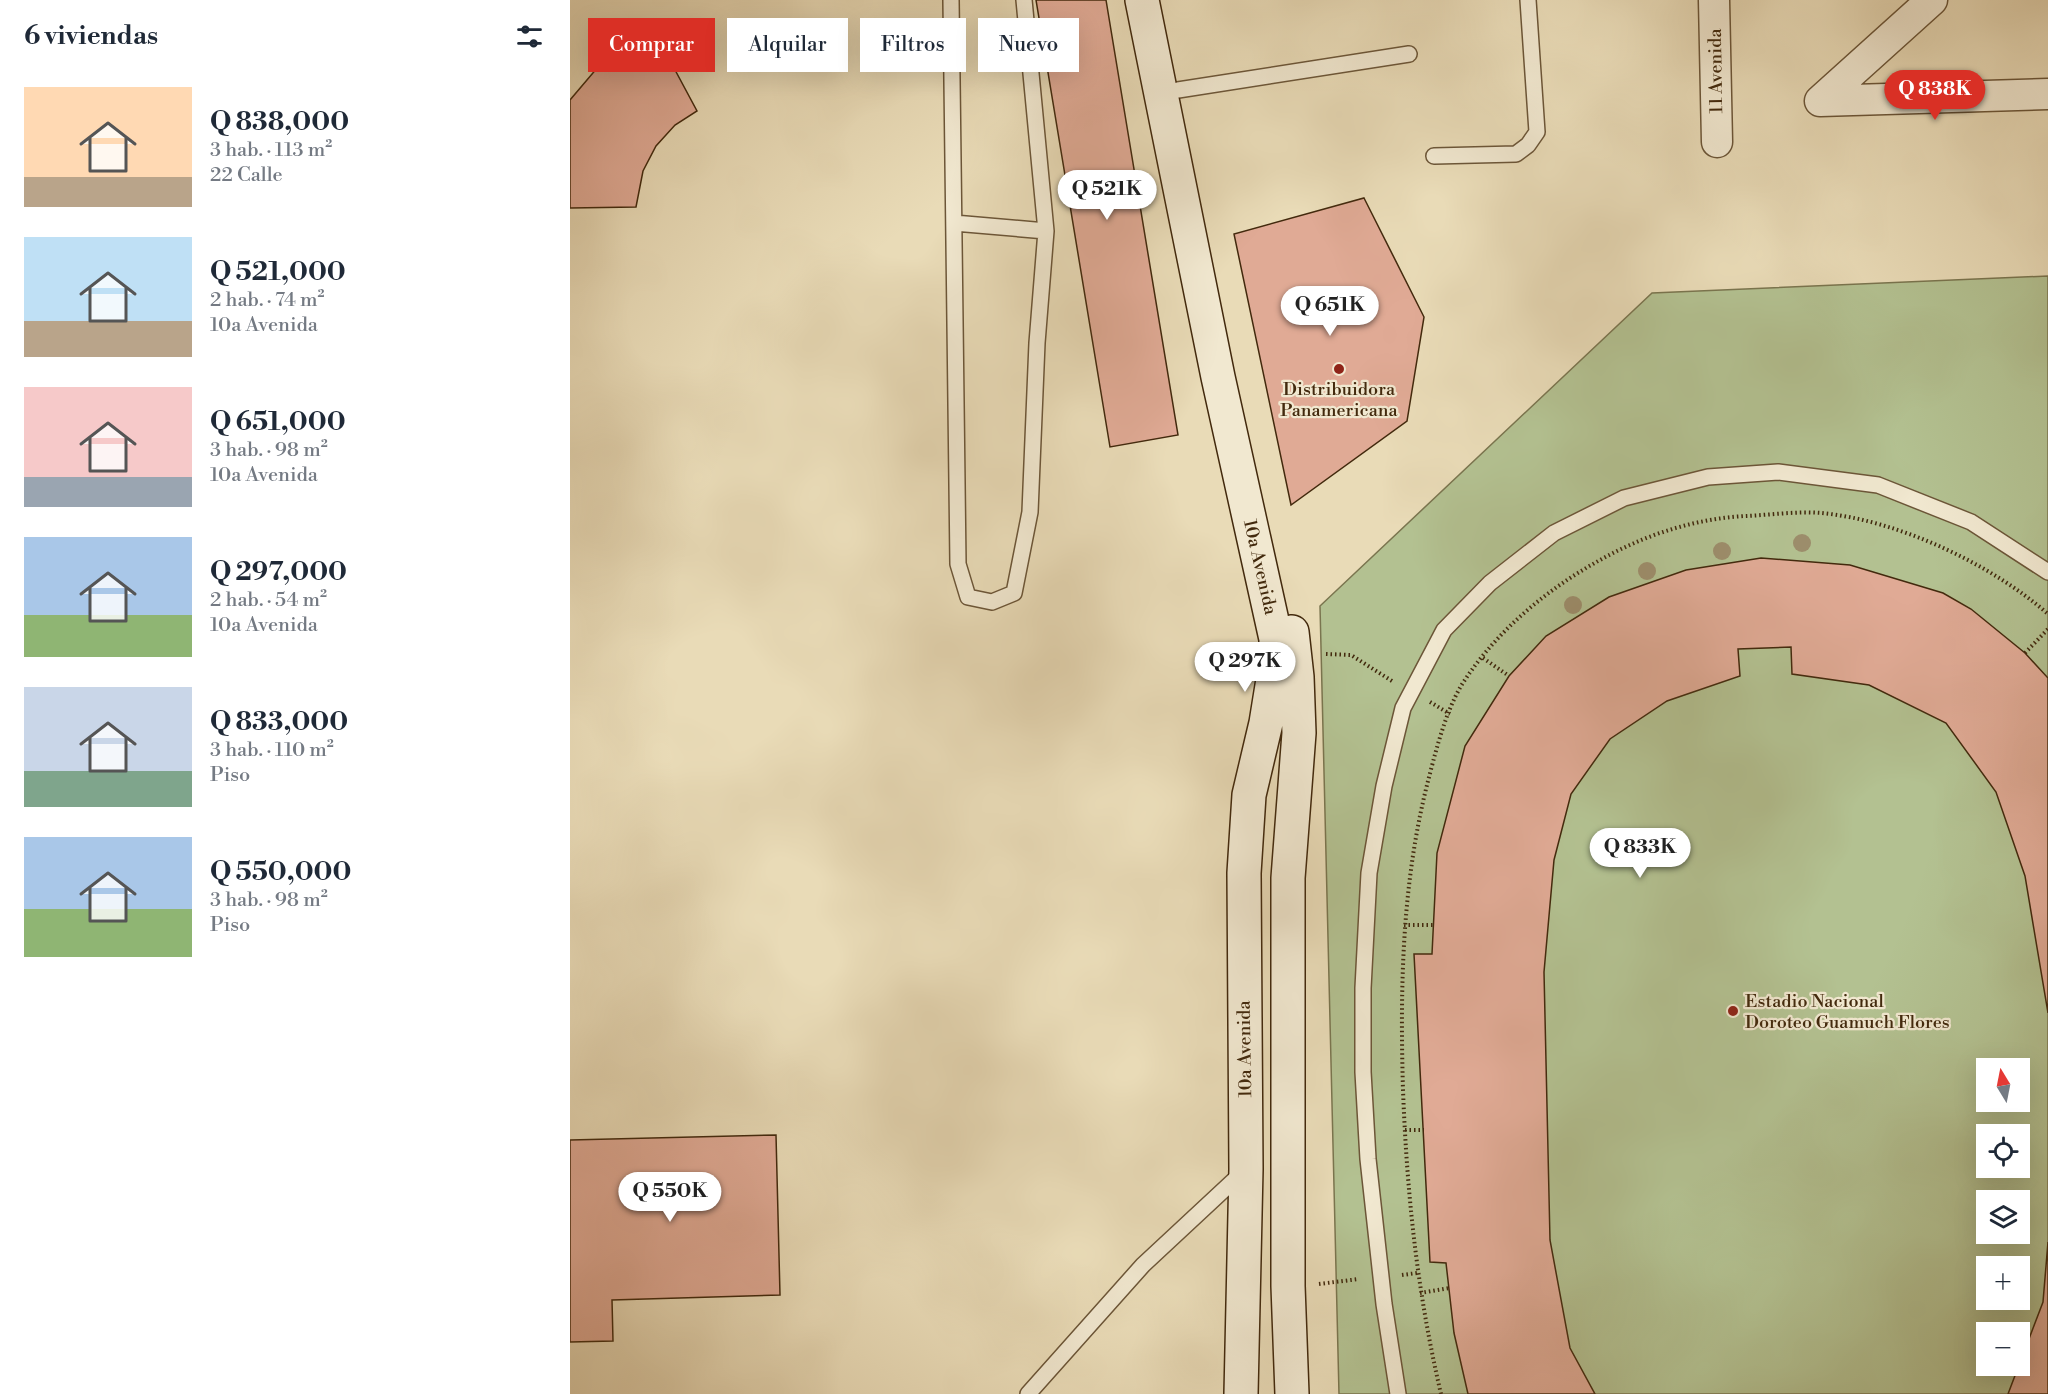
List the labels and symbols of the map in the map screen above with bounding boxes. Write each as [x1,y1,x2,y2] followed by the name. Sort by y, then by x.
[1704,27,1728,114] street label: 11 Avenida
[1886,70,1984,121] pin: Q 838K
[1058,170,1156,221] pin: Q 521K
[1281,286,1379,337] pin: Q 651K
[1332,362,1346,376] marker: Distribuidora Panamericana
[1280,378,1399,422] place label: Distribuidora Panamericana
[1238,517,1282,618] street label: 10a Avenida
[1196,642,1294,693] pin: Q 297K
[1591,828,1689,879] pin: Q 833K
[1745,990,1950,1034] place label: Estadio Nacional Doroteo Guamuch Flores
[1233,999,1257,1098] street label: 10a Avenida
[1726,1004,1740,1018] marker: Estadio Nacional Doroteo Guamuch Flores
[1976,1058,2030,1112] north arrow
[621,1172,719,1223] pin: Q 550K

